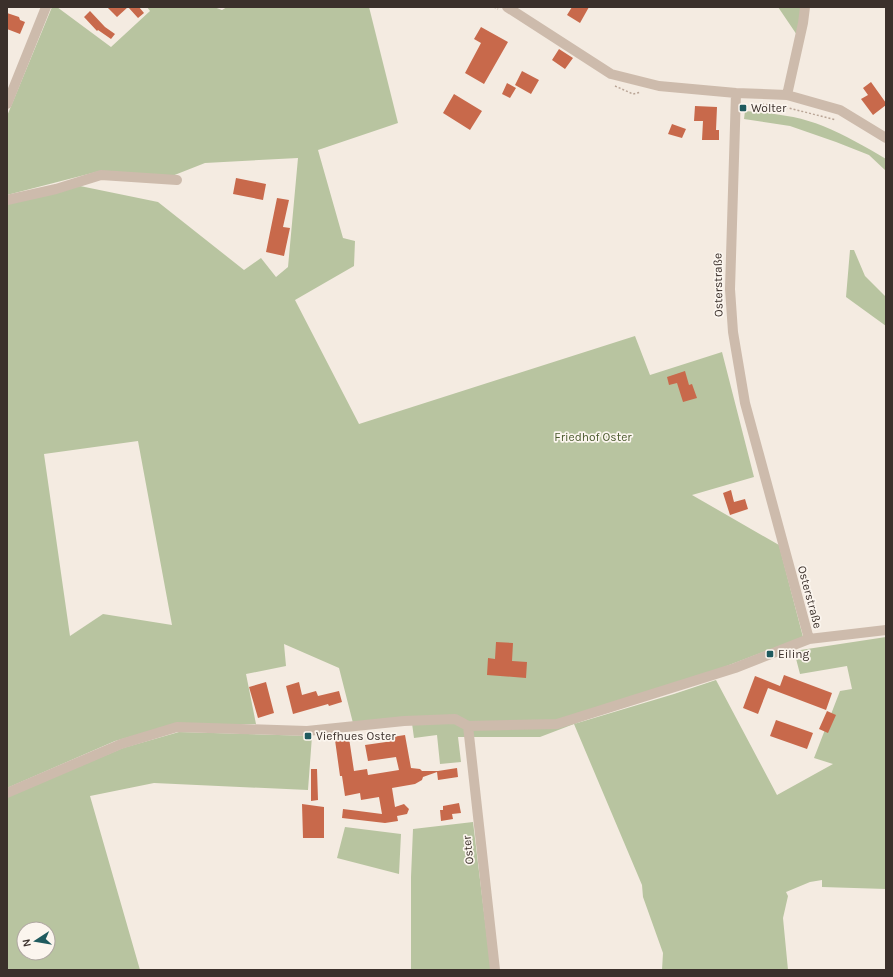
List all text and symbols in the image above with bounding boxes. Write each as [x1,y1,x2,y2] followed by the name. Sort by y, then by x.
[751,101,787,115] place label: Wolter
[738,103,748,113] marker: Wolter
[710,253,726,317] street label: Osterstraße
[554,430,632,444] park label: Friedhof Oster
[795,564,825,630] street label: Osterstraße
[778,647,809,661] place label: Eiling
[765,649,775,659] marker: Eiling
[316,729,396,743] place label: Viefhues Oster
[303,731,313,741] marker: Viefhues Oster
[459,834,476,865] street label: Oster
[16,921,56,961] north arrow
[20,938,34,948] text: N

